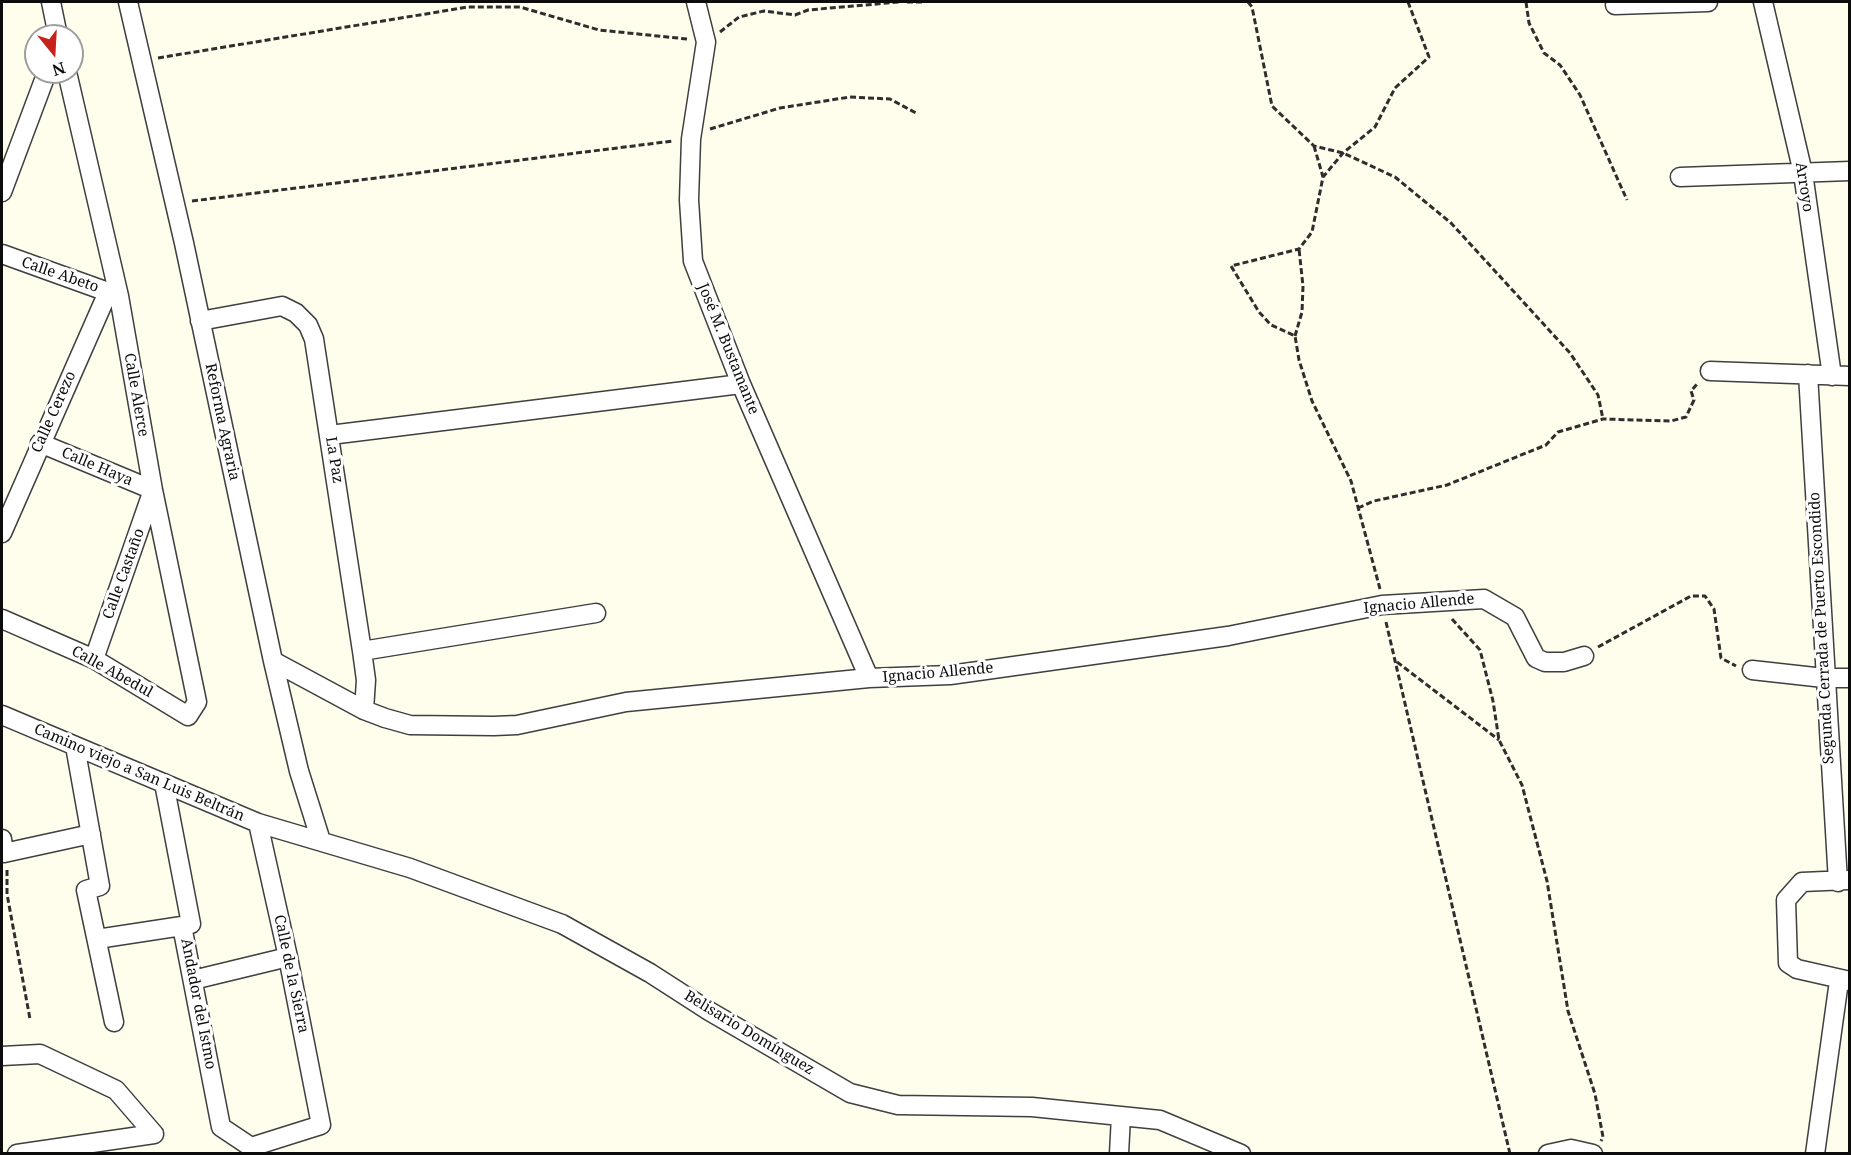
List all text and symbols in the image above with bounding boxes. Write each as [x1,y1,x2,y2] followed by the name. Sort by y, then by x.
[24,24,84,84] north arrow
[50,57,68,82] text: N
[1791,161,1817,213] street label: Arroyo
[19,253,101,297] street label: Calle Abeto
[693,281,763,417] street label: José M. Bustamante
[120,352,152,438] street label: Calle Alerce
[201,362,243,482] street label: Reforma Agraria
[28,368,80,456] street label: Calle Cerezo
[321,435,347,485] street label: La Paz
[59,444,135,490] street label: Calle Haya
[1806,492,1838,764] street label: Segunda Cerrada de Puerto Escondido
[99,526,149,622] street label: Calle Castaño
[1363,590,1475,618] street label: Ignacio Allende
[68,642,156,702] street label: Calle Abedul
[882,659,994,687] street label: Ignacio Allende
[31,720,247,826] street label: Camino viejo a San Luis Beltrán
[270,913,312,1035] street label: Calle de la Sierra
[176,937,220,1071] street label: Andador del Istmo
[681,987,817,1079] street label: Belisario Domínguez

